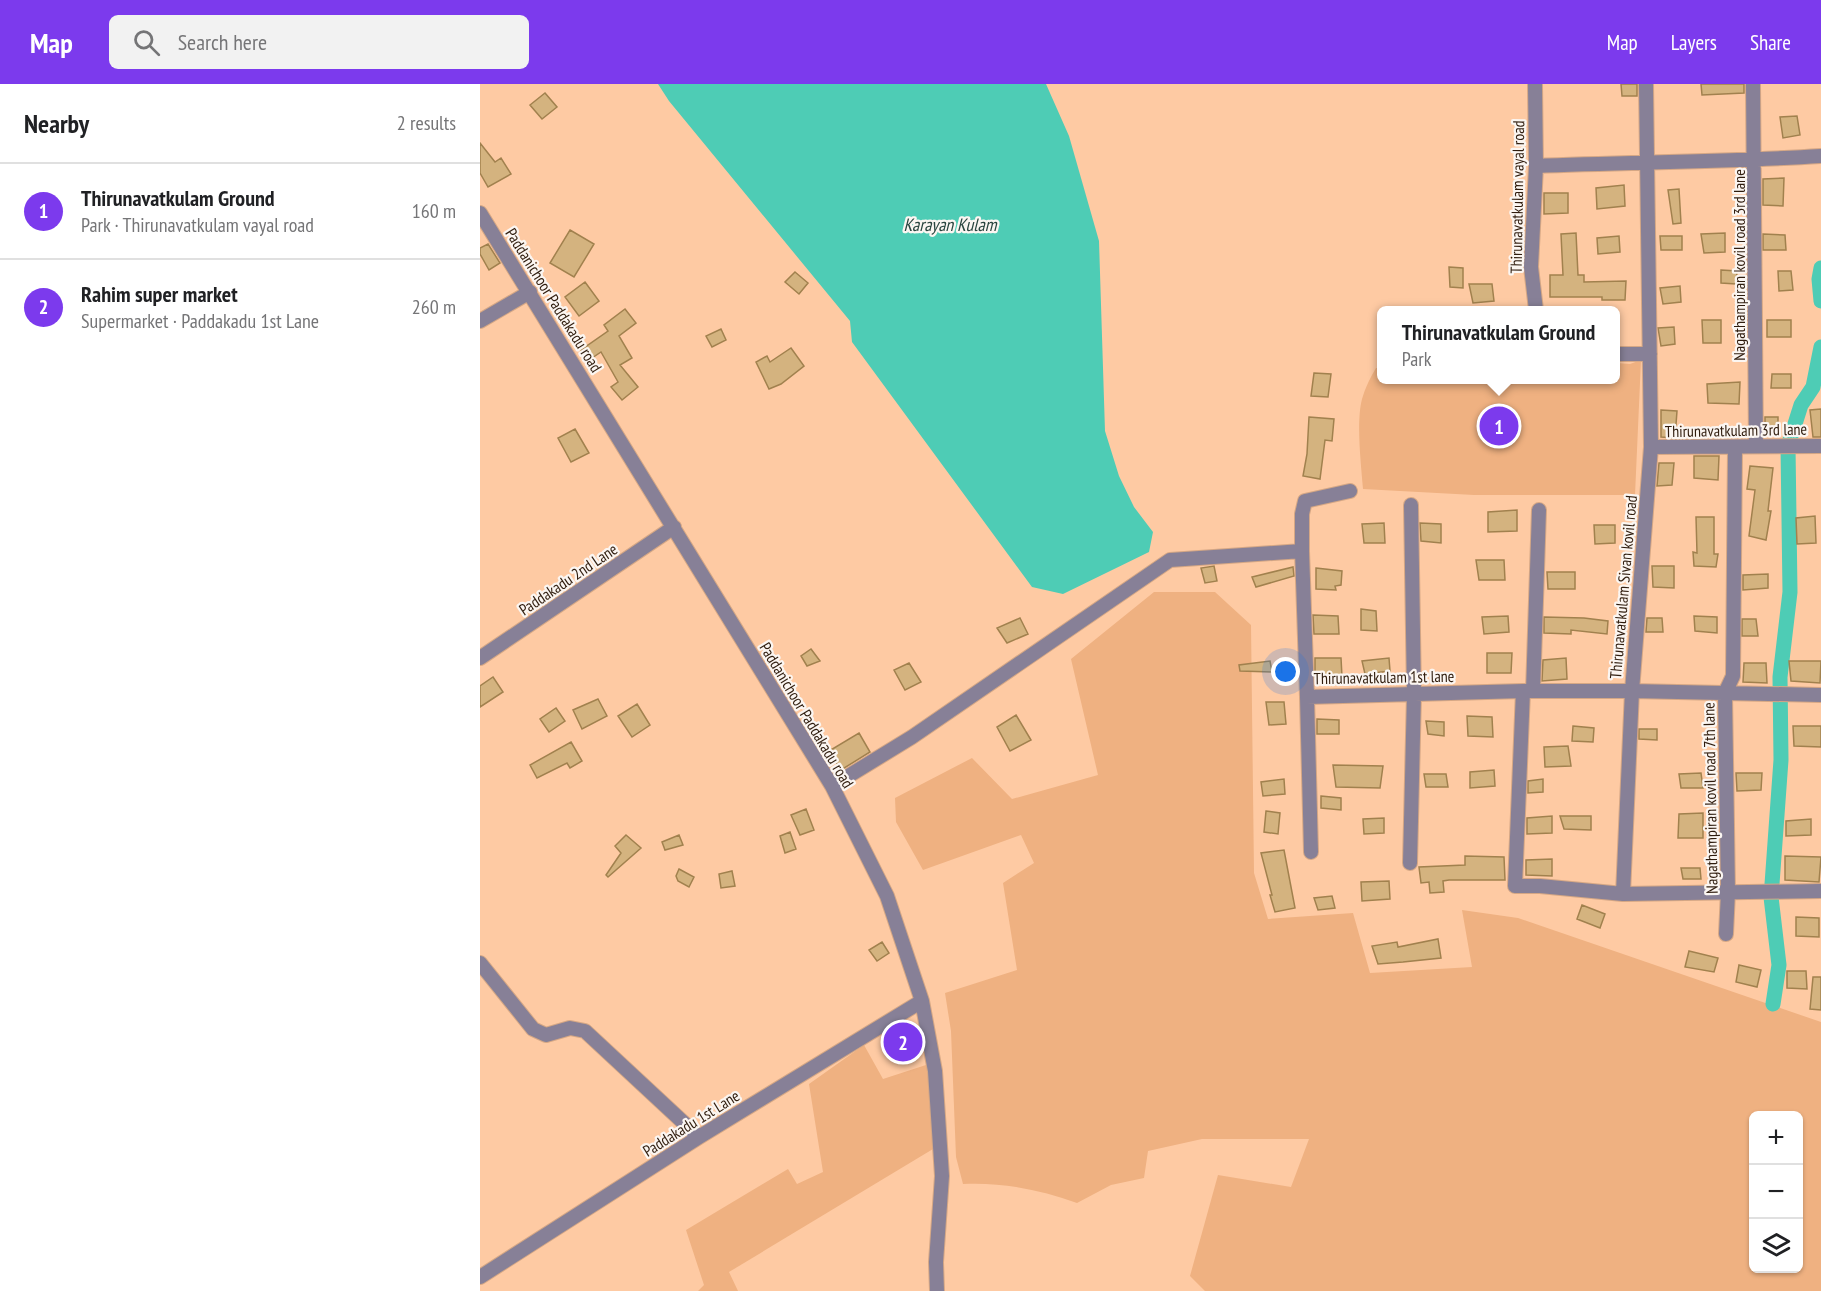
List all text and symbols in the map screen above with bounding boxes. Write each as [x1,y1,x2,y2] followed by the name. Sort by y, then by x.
[109,15,529,69] search box
[30,24,73,61] text: Map
[130,26,163,59] icon: search
[178,28,267,56] text: Search here
[1607,29,1638,56] text: Map
[1671,29,1717,56] text: Layers
[1750,29,1791,56] text: Share
[24,107,89,140] text: Nearby
[397,110,456,136] text: 2 results
[1506,120,1528,274] street label: Thirunavatkulam vayal road
[1729,169,1749,361] street label: Nagathampiran kovil road 3rd lane
[81,184,275,212] text: Thirunavatkulam Ground
[39,198,48,224] text: 1
[412,198,456,224] text: 160 m
[81,212,314,238] text: Park · Thirunavatkulam vayal road
[904,213,998,236] water label: Karayan Kulam
[501,224,607,376] street label: Paddanichoor Paddakadu road
[81,280,238,308] text: Rahim super market
[39,294,48,320] text: 2
[412,294,456,320] text: 260 m
[1377,306,1620,384] popup
[81,308,319,334] text: Supermarket · Paddakadu 1st Lane
[1402,318,1595,346] text: Thirunavatkulam Ground
[1402,346,1431,372] text: Park
[1480,404,1518,448] pin: 1
[1665,419,1807,441] street label: Thirunavatkulam 3rd lane
[1605,494,1641,680] street label: Thirunavatkulam Sivan kovil road
[515,539,621,619] street label: Paddakadu 2nd Lane
[756,639,858,791] street label: Paddanichoor Paddakadu road
[1271,657,1300,686] your location
[1313,666,1455,688] street label: Thirunavatkulam 1st lane
[1698,702,1722,894] street label: Nagathampiran kovil road 7th lane
[884,1020,922,1064] pin: 2
[639,1085,743,1161] street label: Paddakadu 1st Lane
[1749,1111,1803,1273] map controls
[1749,1111,1803,1165] button: +
[1749,1165,1803,1219] button: −
[1749,1219,1803,1273] button: layers

